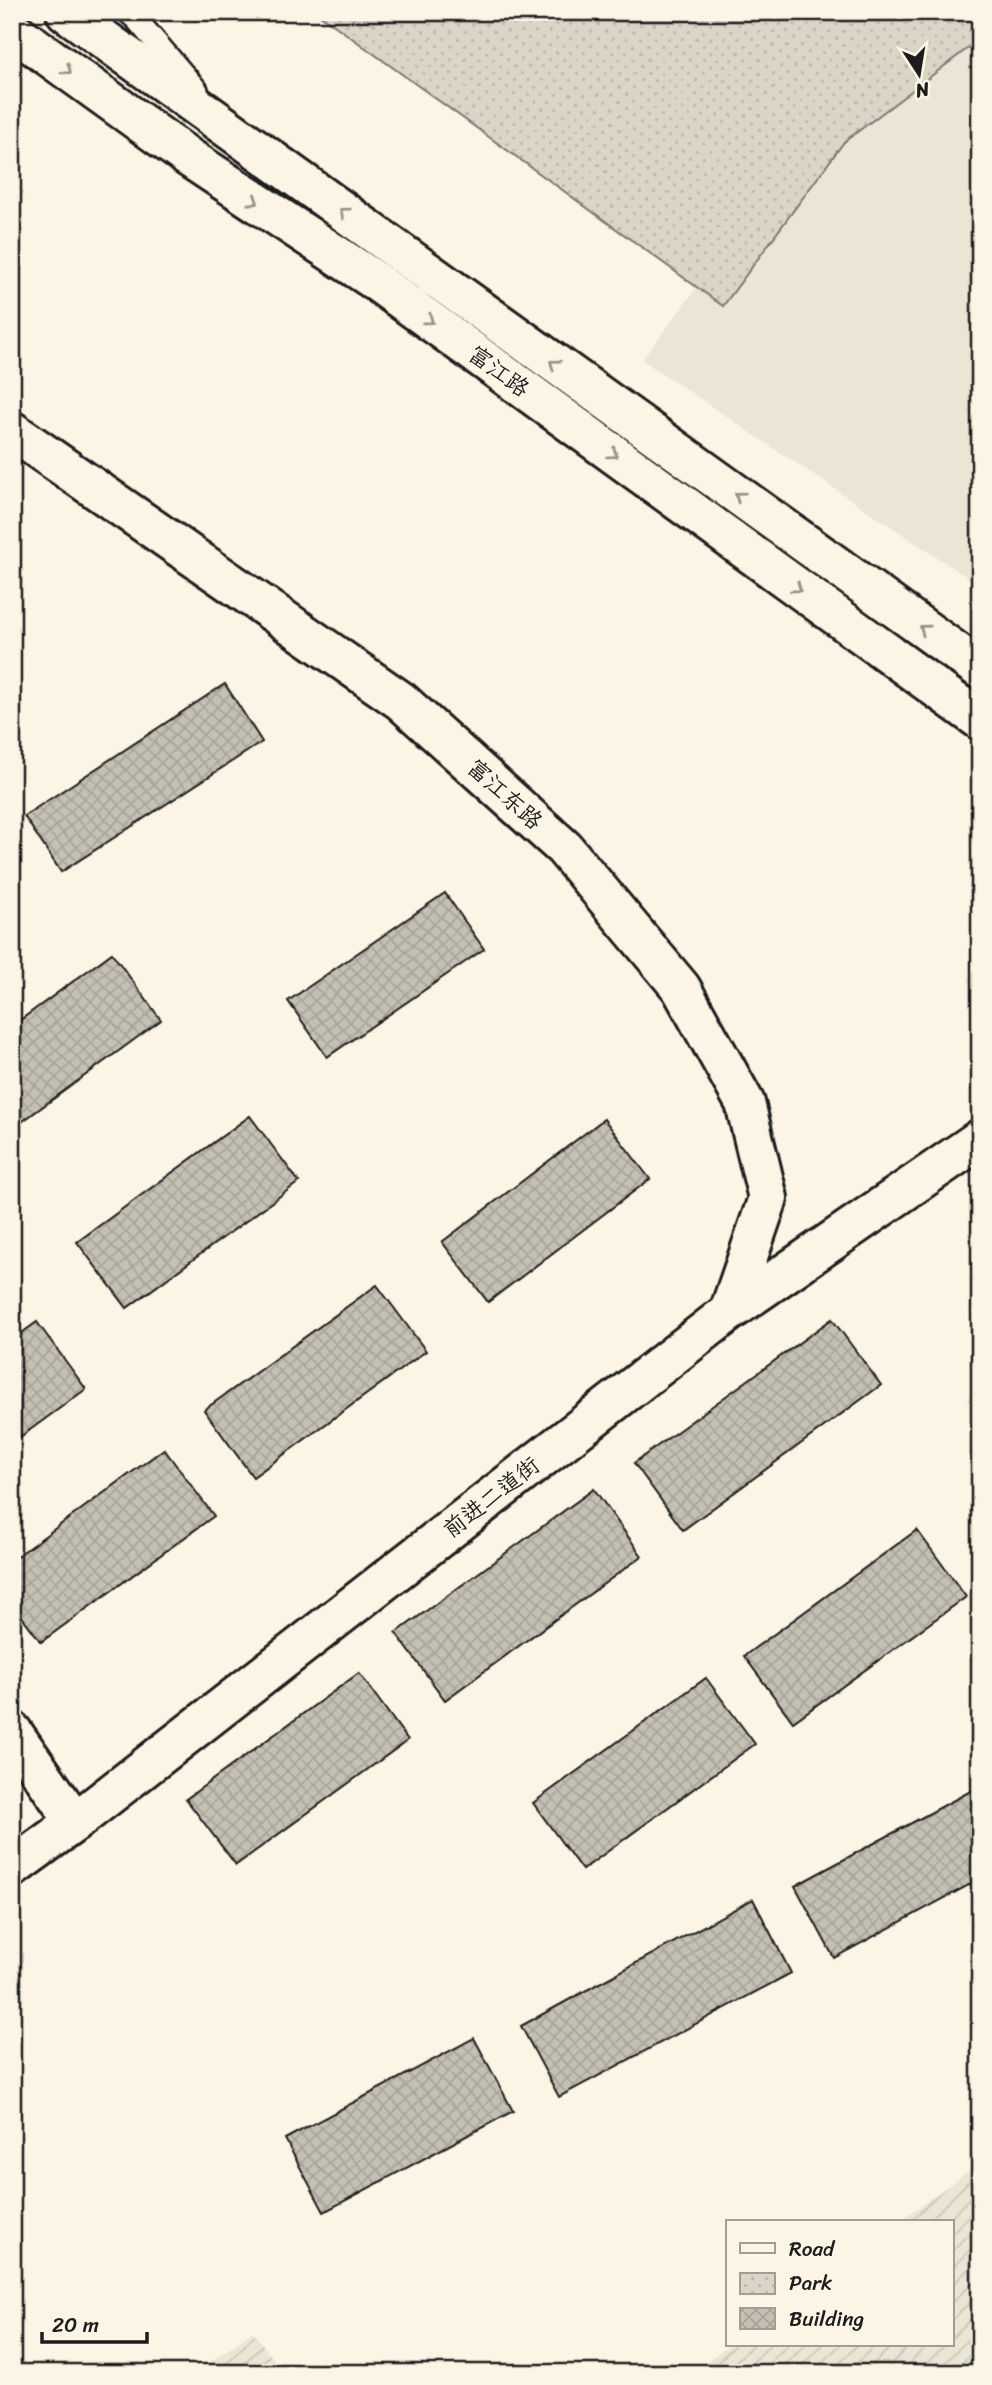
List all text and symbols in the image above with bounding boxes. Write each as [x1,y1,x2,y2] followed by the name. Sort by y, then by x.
[884,38,954,108] north arrow
[60,62,72,74] one-way arrow
[912,72,933,108] text: N
[246,192,259,205] one-way arrow
[339,208,352,221] one-way arrow
[421,312,434,324] one-way arrow
[459,335,539,408] street label: 富江路
[549,360,562,372] one-way arrow
[605,446,618,458] one-way arrow
[734,492,747,505] one-way arrow
[790,580,802,592] one-way arrow
[919,625,932,637] one-way arrow
[457,748,553,840] street label: 富江东路
[433,1446,549,1549] street label: 前进二道街
[726,2220,954,2346] legend
[789,2230,836,2268] text: Road
[789,2264,832,2302] text: Park
[789,2300,865,2338] text: Building
[42,2301,147,2345] scale bar
[52,2306,99,2344] text: 20 m

